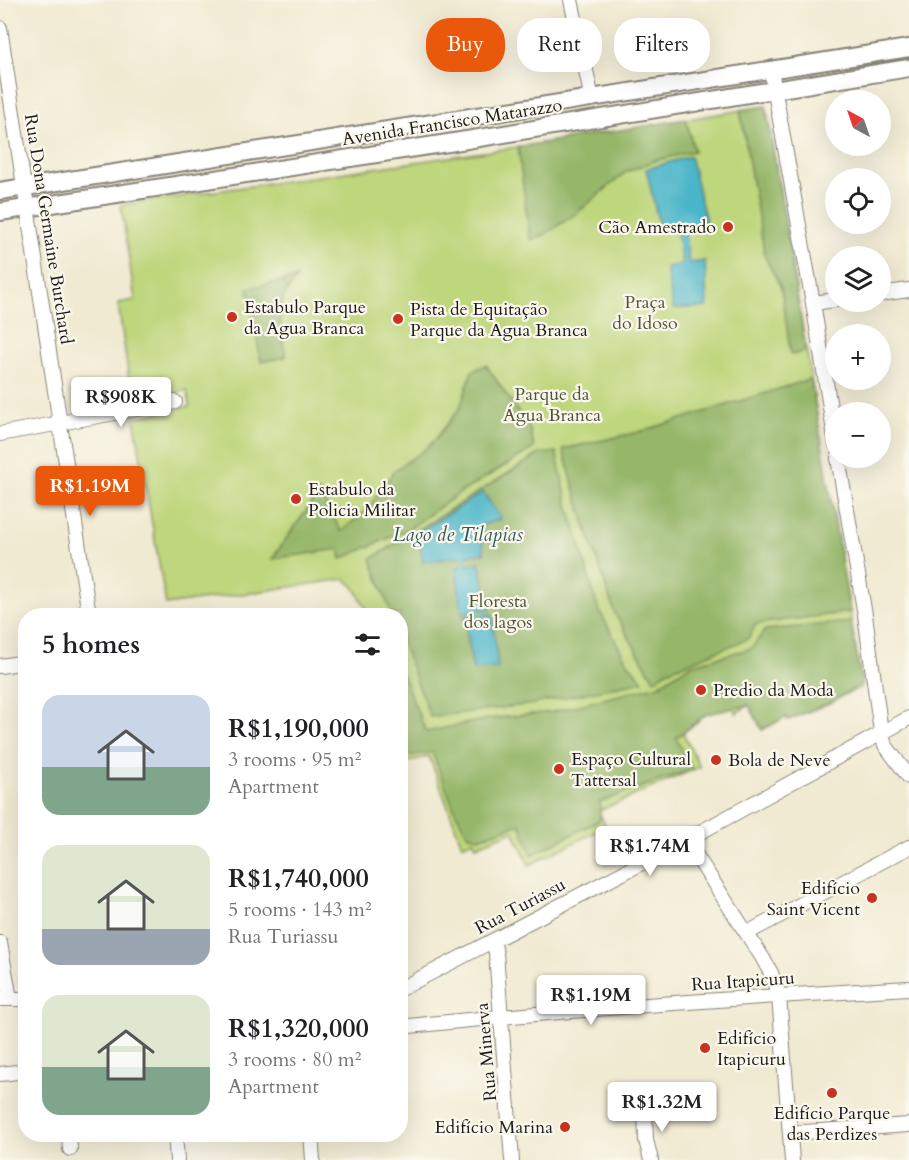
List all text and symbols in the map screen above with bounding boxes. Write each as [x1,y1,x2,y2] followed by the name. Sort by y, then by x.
[426,18,505,72] chip: Buy
[517,18,602,72] chip: Rent
[614,18,710,72] chip: Filters
[825,90,891,156] north arrow
[825,90,891,468] map controls
[340,93,564,152] street label: Avenida Francisco Matarazzo
[18,112,79,347] street label: Rua Dona Germaine Burchard
[825,168,891,234] button: locate
[598,215,716,240] place label: Cão Amestrado
[721,220,735,234] marker: Cão Amestrado
[825,246,891,312] button: layers
[612,290,678,336] park label: Praça do Idoso
[244,295,366,341] place label: Estabulo Parque da Agua Branca
[410,297,588,343] place label: Pista de Equitação Parque da Agua Branca
[225,310,239,324] marker: Estabulo Parque da Agua Branca
[391,312,405,326] marker: Pista de Equitação Parque da Agua Branca
[825,324,891,390] button: +
[72,377,170,428] pin: R$908K
[503,382,601,428] park label: Parque da Água Branca
[85,383,157,410] text: R$908K
[825,402,891,468] button: −
[35,466,145,517] pin: R$1.19M
[50,472,130,499] text: R$1.19M
[308,477,416,523] place label: Estabulo da Policia Militar
[289,492,303,506] marker: Estabulo da Policia Militar
[393,521,523,548] water label: Lago de Tilapias
[464,589,532,635] park label: Floresta dos lagos
[42,627,140,662] text: 5 homes
[351,628,384,661] icon: filters
[713,678,834,703] place label: Predio da Moda
[694,683,708,697] marker: Predio da Moda
[228,711,369,746] text: R$1,190,000
[90,719,162,791] icon: home
[228,746,361,773] text: 3 rooms · 95 m²
[571,747,691,793] place label: Espaço Cultural Tattersal
[728,748,831,773] place label: Bola de Neve
[709,753,723,767] marker: Bola de Neve
[552,762,566,776] marker: Espaço Cultural Tattersal
[228,773,319,800] text: Apartment
[595,826,705,877] pin: R$1.74M
[610,832,690,859] text: R$1.74M
[228,861,369,896] text: R$1,740,000
[90,869,162,941] icon: home
[470,872,570,941] street label: Rua Turiassu
[767,876,860,922] place label: Edifício Saint Vicent
[865,891,879,905] marker: Edifício Saint Vicent
[228,896,372,923] text: 5 rooms · 143 m²
[228,923,338,950] text: Rua Turiassu
[690,965,796,998] street label: Rua Itapicuru
[536,975,646,1026] pin: R$1.19M
[551,981,631,1008] text: R$1.19M
[470,1001,503,1102] street label: Rua Minerva
[228,1011,369,1046] text: R$1,320,000
[90,1019,162,1091] icon: home
[717,1026,786,1072] place label: Edifício Itapicuru
[698,1041,712,1055] marker: Edifício Itapicuru
[228,1046,361,1073] text: 3 rooms · 80 m²
[228,1073,319,1100] text: Apartment
[607,1082,717,1133] pin: R$1.32M
[825,1086,839,1100] marker: Edifício Parque das Perdizes
[622,1088,702,1115] text: R$1.32M
[774,1101,890,1147] place label: Edifício Parque das Perdizes
[434,1115,553,1140] place label: Edifício Marina
[558,1120,572,1134] marker: Edifício Marina

